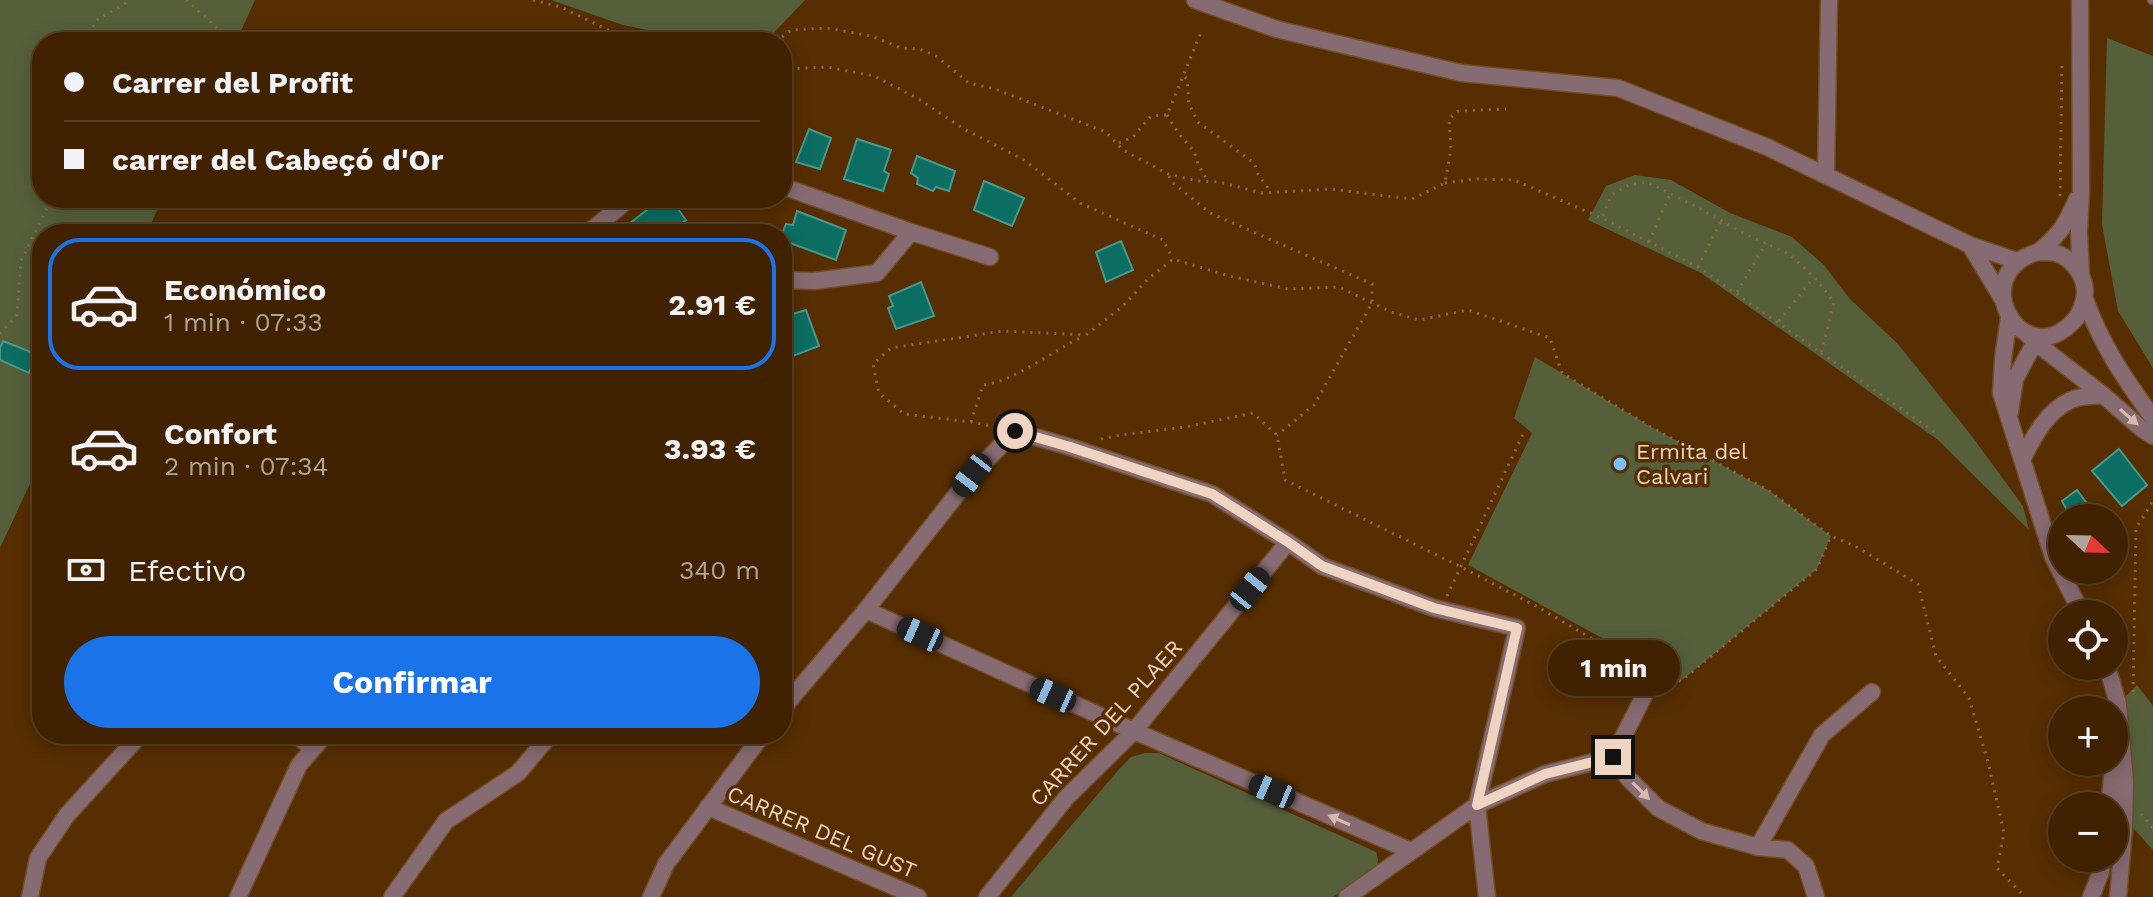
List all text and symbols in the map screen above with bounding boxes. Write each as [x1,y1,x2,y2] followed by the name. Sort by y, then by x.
[112,65,353,100] text: Carrer del Profit
[112,142,443,177] text: carrer del Cabeçó d'Or
[68,268,140,340] icon: car
[164,272,326,307] text: Económico
[668,287,756,322] text: 2.91 €
[164,307,323,337] text: 1 min · 07:33
[2119,408,2138,426] one-way arrow
[68,412,140,484] icon: car
[997,413,1033,449] route start
[164,416,277,451] text: Confort
[664,431,756,466] text: 3.93 €
[1636,439,1748,489] place label: Ermita del Calvari
[948,449,996,501] car
[164,451,328,481] text: 2 min · 07:34
[1611,455,1629,473] marker: Ermita del Calvari
[2048,504,2128,584] north arrow
[2048,504,2128,872] map controls
[64,548,108,592] icon: cash
[128,553,246,588] text: Efectivo
[679,555,760,585] text: 340 m
[1226,563,1274,615] car
[2048,600,2128,680] button: locate
[893,613,947,655] car
[1025,635,1187,811] street label: CARRER DEL PLAER
[64,636,760,728] button: Confirmar
[1547,641,1679,697] callout: 1 min
[1581,653,1647,683] text: 1 min
[1026,674,1080,716] car
[2048,696,2128,776] button: +
[1595,739,1631,775] route end
[1245,771,1299,811] car
[724,781,920,883] street label: CARRER DEL GUST
[1631,781,1650,800] one-way arrow
[2048,792,2128,872] button: −
[1328,814,1351,827] one-way arrow

